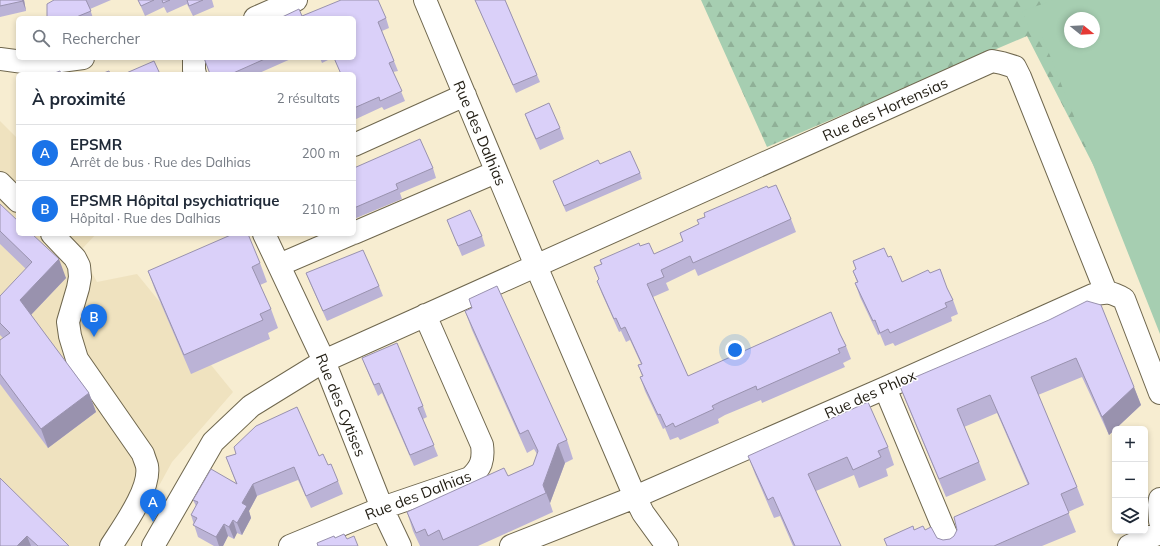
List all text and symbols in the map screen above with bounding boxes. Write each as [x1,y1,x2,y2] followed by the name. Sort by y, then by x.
[1064,12,1100,48] north arrow
[16,16,356,60] search box
[30,27,52,49] icon: search
[62,29,140,48] text: Rechercher
[819,73,951,145] street label: Rue des Hortensias
[449,78,511,188] street label: Rue des Dalhias
[32,88,126,109] text: À proximité
[277,90,340,106] text: 2 résultats
[70,135,122,154] text: EPSMR
[40,145,50,161] text: A
[302,145,340,161] text: 200 m
[70,154,251,170] text: Arrêt de bus · Rue des Dalhias
[70,191,279,210] text: EPSMR Hôpital psychiatrique
[41,201,49,217] text: B
[302,201,340,217] text: 210 m
[70,210,221,226] text: Hôpital · Rue des Dalhias
[81,304,107,337] pin: B
[725,340,745,360] your location
[312,351,370,459] street label: Rue des Cytises
[821,365,919,423] street label: Rue des Phlox
[1112,426,1148,534] map controls
[1112,426,1148,462] button: +
[1112,462,1148,498] button: −
[362,466,474,524] street label: Rue des Dalhias
[140,489,166,522] pin: A
[1112,498,1148,534] button: layers

